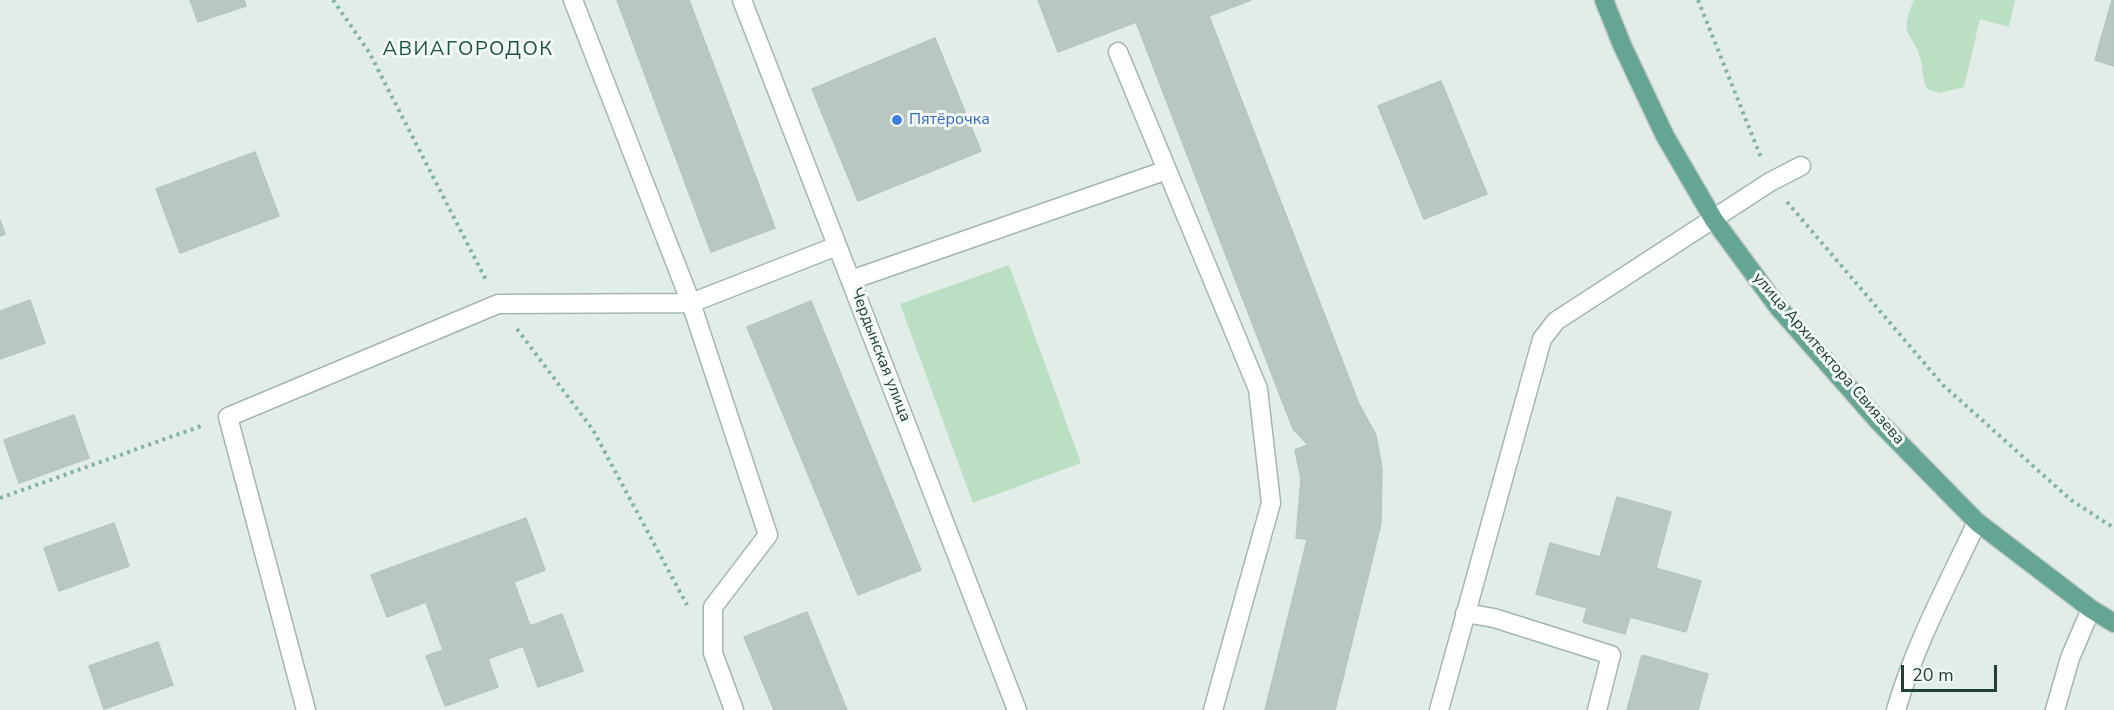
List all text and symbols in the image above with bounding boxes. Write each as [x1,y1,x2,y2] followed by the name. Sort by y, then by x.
[382,38,554,62] district label: АВИАГОРОДОК
[909,110,990,130] place label: Пятёрочка
[890,113,904,127] marker: Пятёрочка
[1748,269,1908,449] street label: улица Архитектора Свиязева
[846,286,914,424] street label: Чердынская улица
[1904,653,2000,691] scale bar
[1912,663,1954,687] text: 20 m

